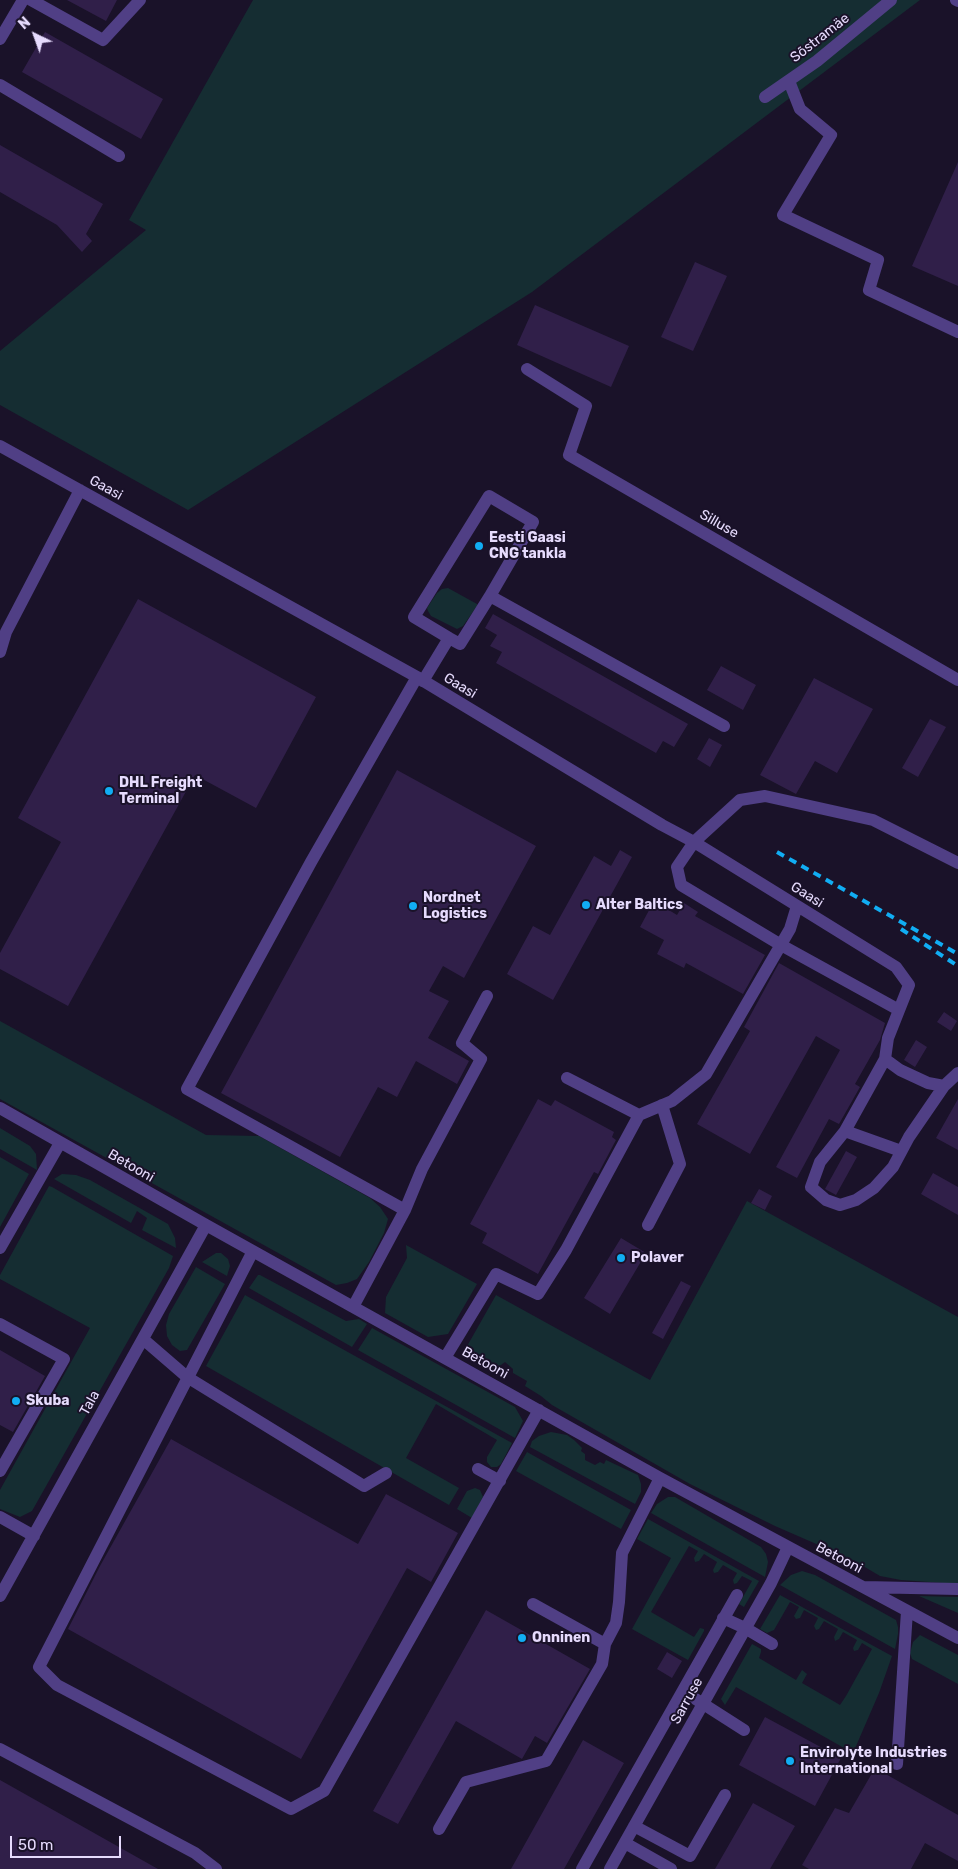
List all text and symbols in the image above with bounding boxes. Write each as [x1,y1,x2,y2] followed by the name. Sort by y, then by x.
[10,10,60,60] north arrow
[787,10,853,66] street label: Sõstramäe
[15,14,34,33] text: N
[86,472,126,504] street label: Gaasi
[696,506,742,542] street label: Silluse
[489,530,566,562] place label: Eesti Gaasi CNG tankla
[473,540,485,552] marker: Eesti Gaasi CNG tankla
[440,670,480,702] street label: Gaasi
[119,775,202,808] place label: DHL Freight Terminal
[103,785,115,797] marker: DHL Freight Terminal
[787,878,827,912] street label: Gaasi
[423,890,487,922] place label: Nordnet Logistics
[596,897,683,913] place label: Alter Baltics
[580,899,592,911] marker: Alter Baltics
[407,900,419,912] marker: Nordnet Logistics
[105,1146,157,1186] street label: Betooni
[631,1250,684,1266] place label: Polaver
[615,1252,627,1264] marker: Polaver
[459,1343,511,1383] street label: Betooni
[76,1388,104,1418] street label: Tala
[26,1393,70,1409] place label: Skuba
[10,1395,22,1407] marker: Skuba
[813,1539,865,1577] street label: Betooni
[532,1630,590,1646] place label: Onninen
[516,1632,528,1644] marker: Onninen
[667,1675,707,1727] street label: Sarruse
[800,1745,947,1778] place label: Envirolyte Industries International
[784,1755,796,1767] marker: Envirolyte Industries International
[12,1826,124,1858] scale bar
[18,1836,53,1854] text: 50 m

